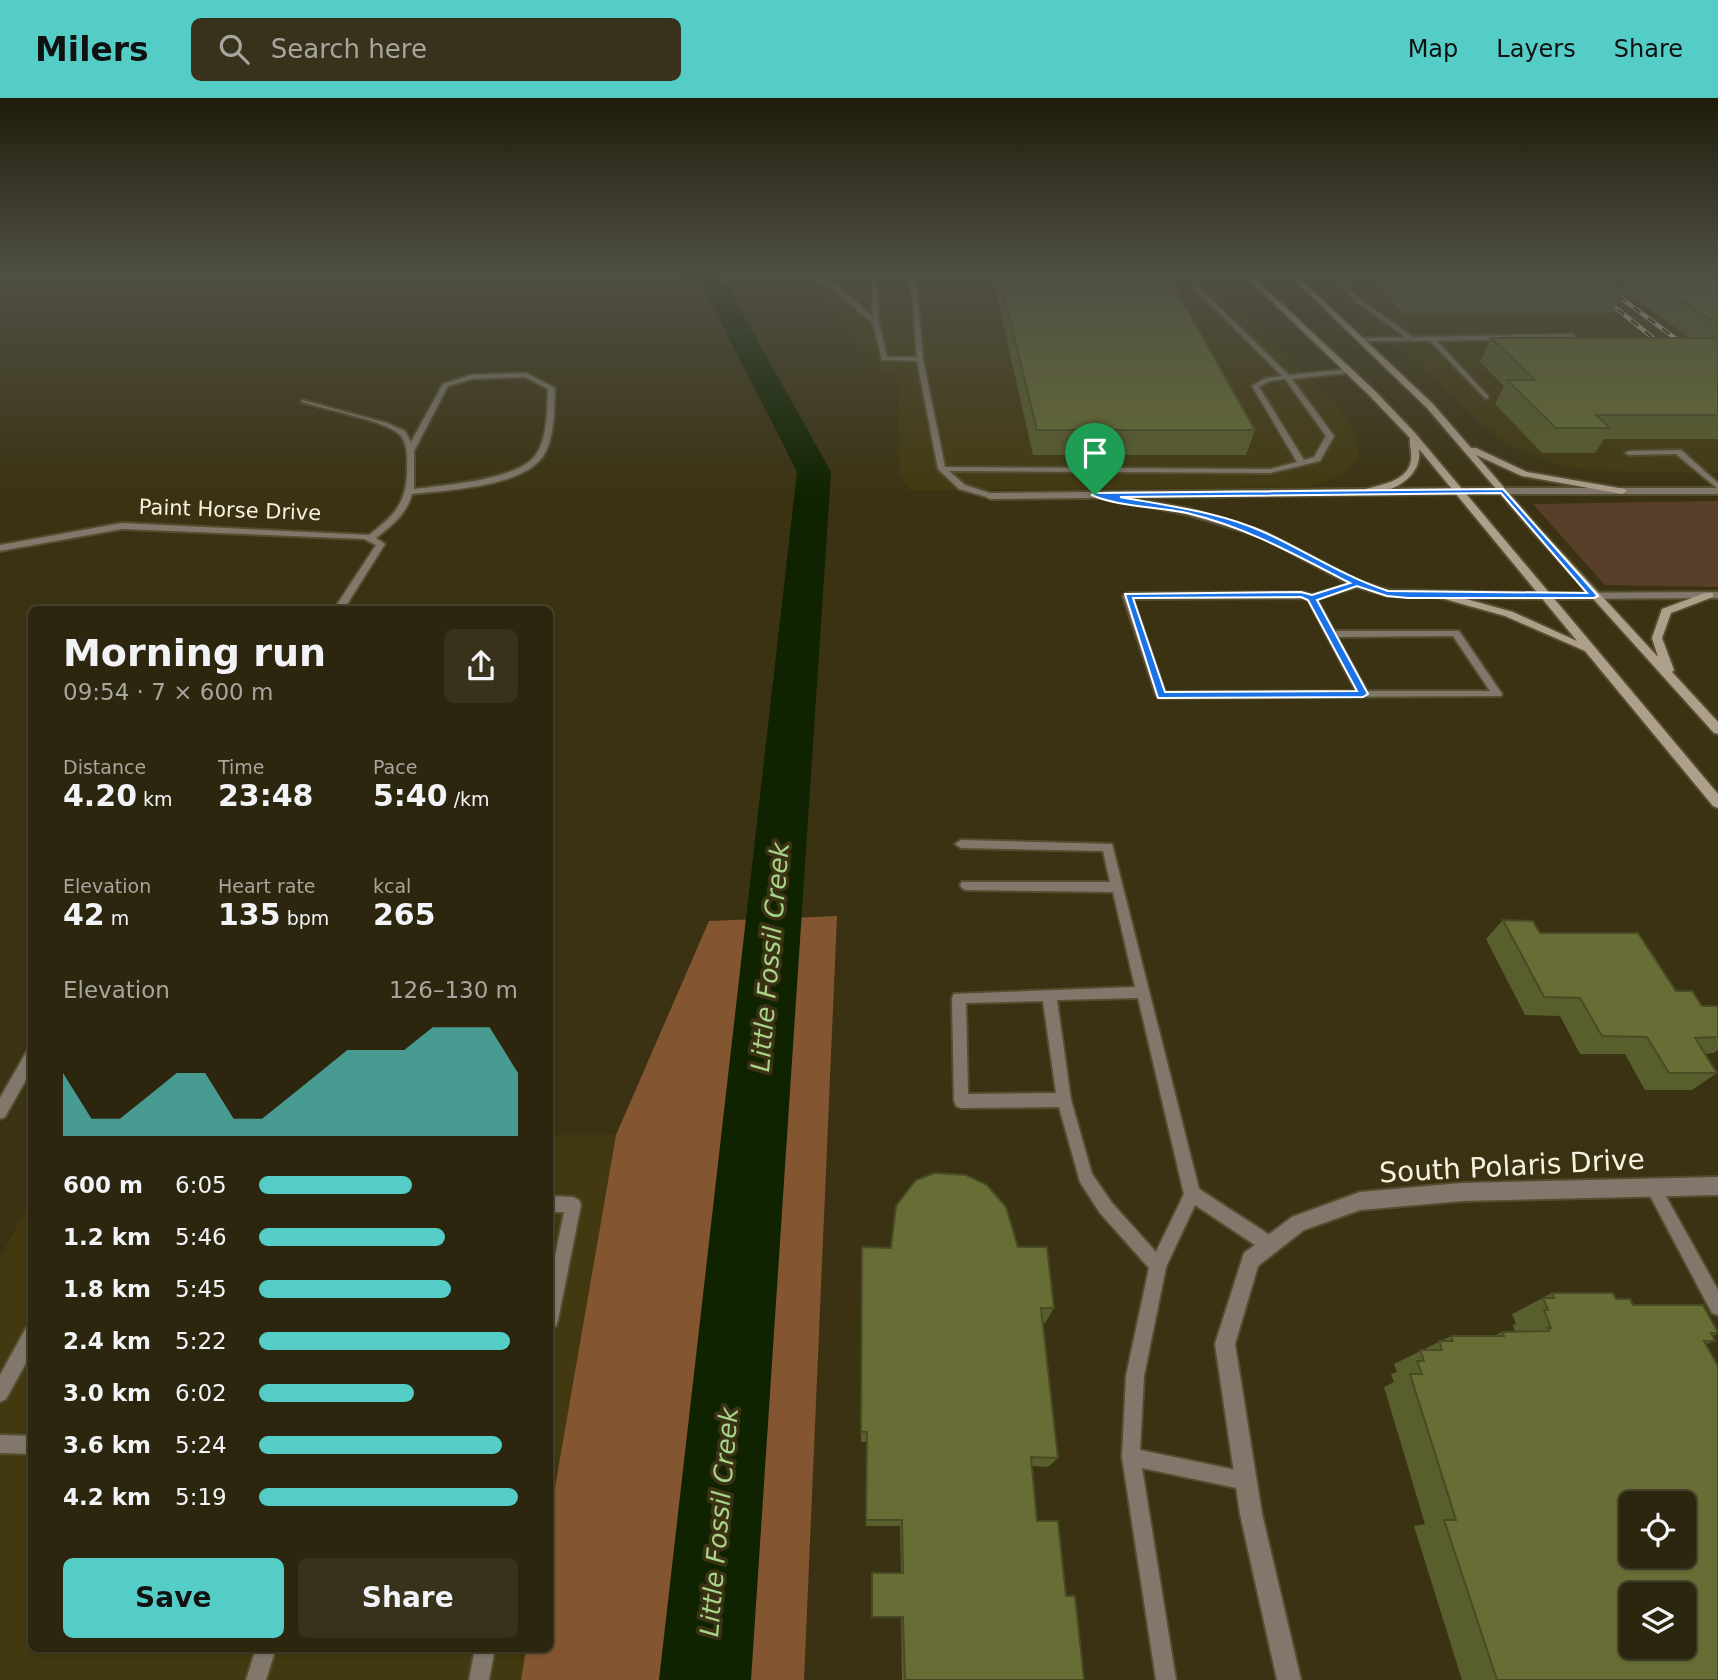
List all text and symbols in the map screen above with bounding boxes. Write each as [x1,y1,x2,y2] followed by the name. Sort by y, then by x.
[191,18,681,81] search box
[35,30,149,69] text: Milers
[215,30,253,68] icon: search
[271,34,427,64] text: Search here
[1408,35,1458,63] text: Map
[1496,35,1576,63] text: Layers
[1614,35,1683,63] text: Share
[1065,423,1125,495] pin
[1076,434,1114,472] icon: arrive
[138,495,322,525] street label: Paint Horse Drive
[444,629,518,703] button: share
[63,631,326,675] text: Morning run
[63,679,273,705] text: 09:54 · 7 × 600 m
[63,756,146,778] text: Distance
[218,756,265,778] text: Time
[373,756,417,778] text: Pace
[63,778,137,813] text: 4.20
[218,778,314,813] text: 23:48
[373,778,448,813] text: 5:40
[137,788,173,810] text: km
[448,788,490,810] text: /km
[745,840,795,1073] water label: Little Fossil Creek
[63,875,151,897] text: Elevation
[218,875,316,897] text: Heart rate
[373,875,411,897] text: kcal
[63,897,105,932] text: 42
[218,897,281,932] text: 135
[373,897,436,932] text: 265
[105,907,129,929] text: m
[281,907,329,929] text: bpm
[63,977,170,1003] text: Elevation
[389,977,518,1003] text: 126–130 m
[1378,1143,1646,1189] street label: South Polaris Drive
[63,1172,143,1198] text: 600 m
[175,1172,227,1198] text: 6:05
[63,1224,151,1250] text: 1.2 km
[175,1224,227,1250] text: 5:46
[63,1276,151,1302] text: 1.8 km
[175,1276,227,1302] text: 5:45
[63,1328,151,1354] text: 2.4 km
[175,1328,227,1354] text: 5:22
[63,1380,151,1406] text: 3.0 km
[175,1380,227,1406] text: 6:02
[694,1405,744,1638] water label: Little Fossil Creek
[63,1432,151,1458] text: 3.6 km
[175,1432,227,1458] text: 5:24
[63,1484,151,1510] text: 4.2 km
[175,1484,227,1510] text: 5:19
[1619,1491,1696,1659] map controls
[1619,1491,1696,1568] button: locate
[63,1558,284,1638] button: Save
[298,1558,518,1638] button: Share
[1619,1582,1696,1659] button: layers

